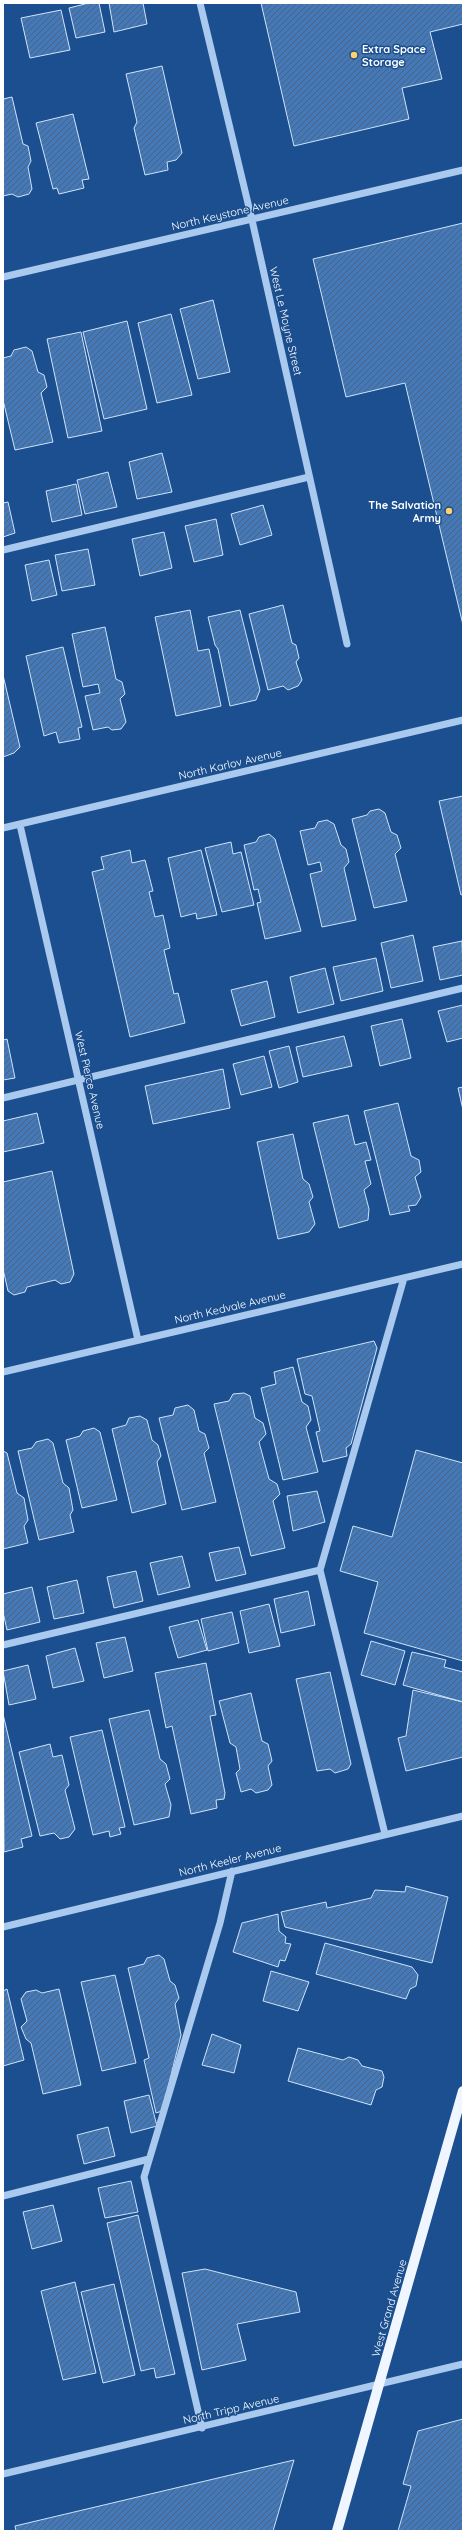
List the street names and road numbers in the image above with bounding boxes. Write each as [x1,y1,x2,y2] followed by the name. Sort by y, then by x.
[170,193,290,233] street label: North Keystone Avenue
[267,265,305,377] street label: West Le Moyne Street
[177,745,283,783] street label: North Karlov Avenue
[72,1030,108,1130] street label: West Pierce Avenue
[173,1287,287,1327] street label: North Kedvale Avenue
[177,1841,283,1879] street label: North Keeler Avenue
[368,2258,410,2358] street label: West Grand Avenue
[181,2391,281,2427] street label: North Tripp Avenue

